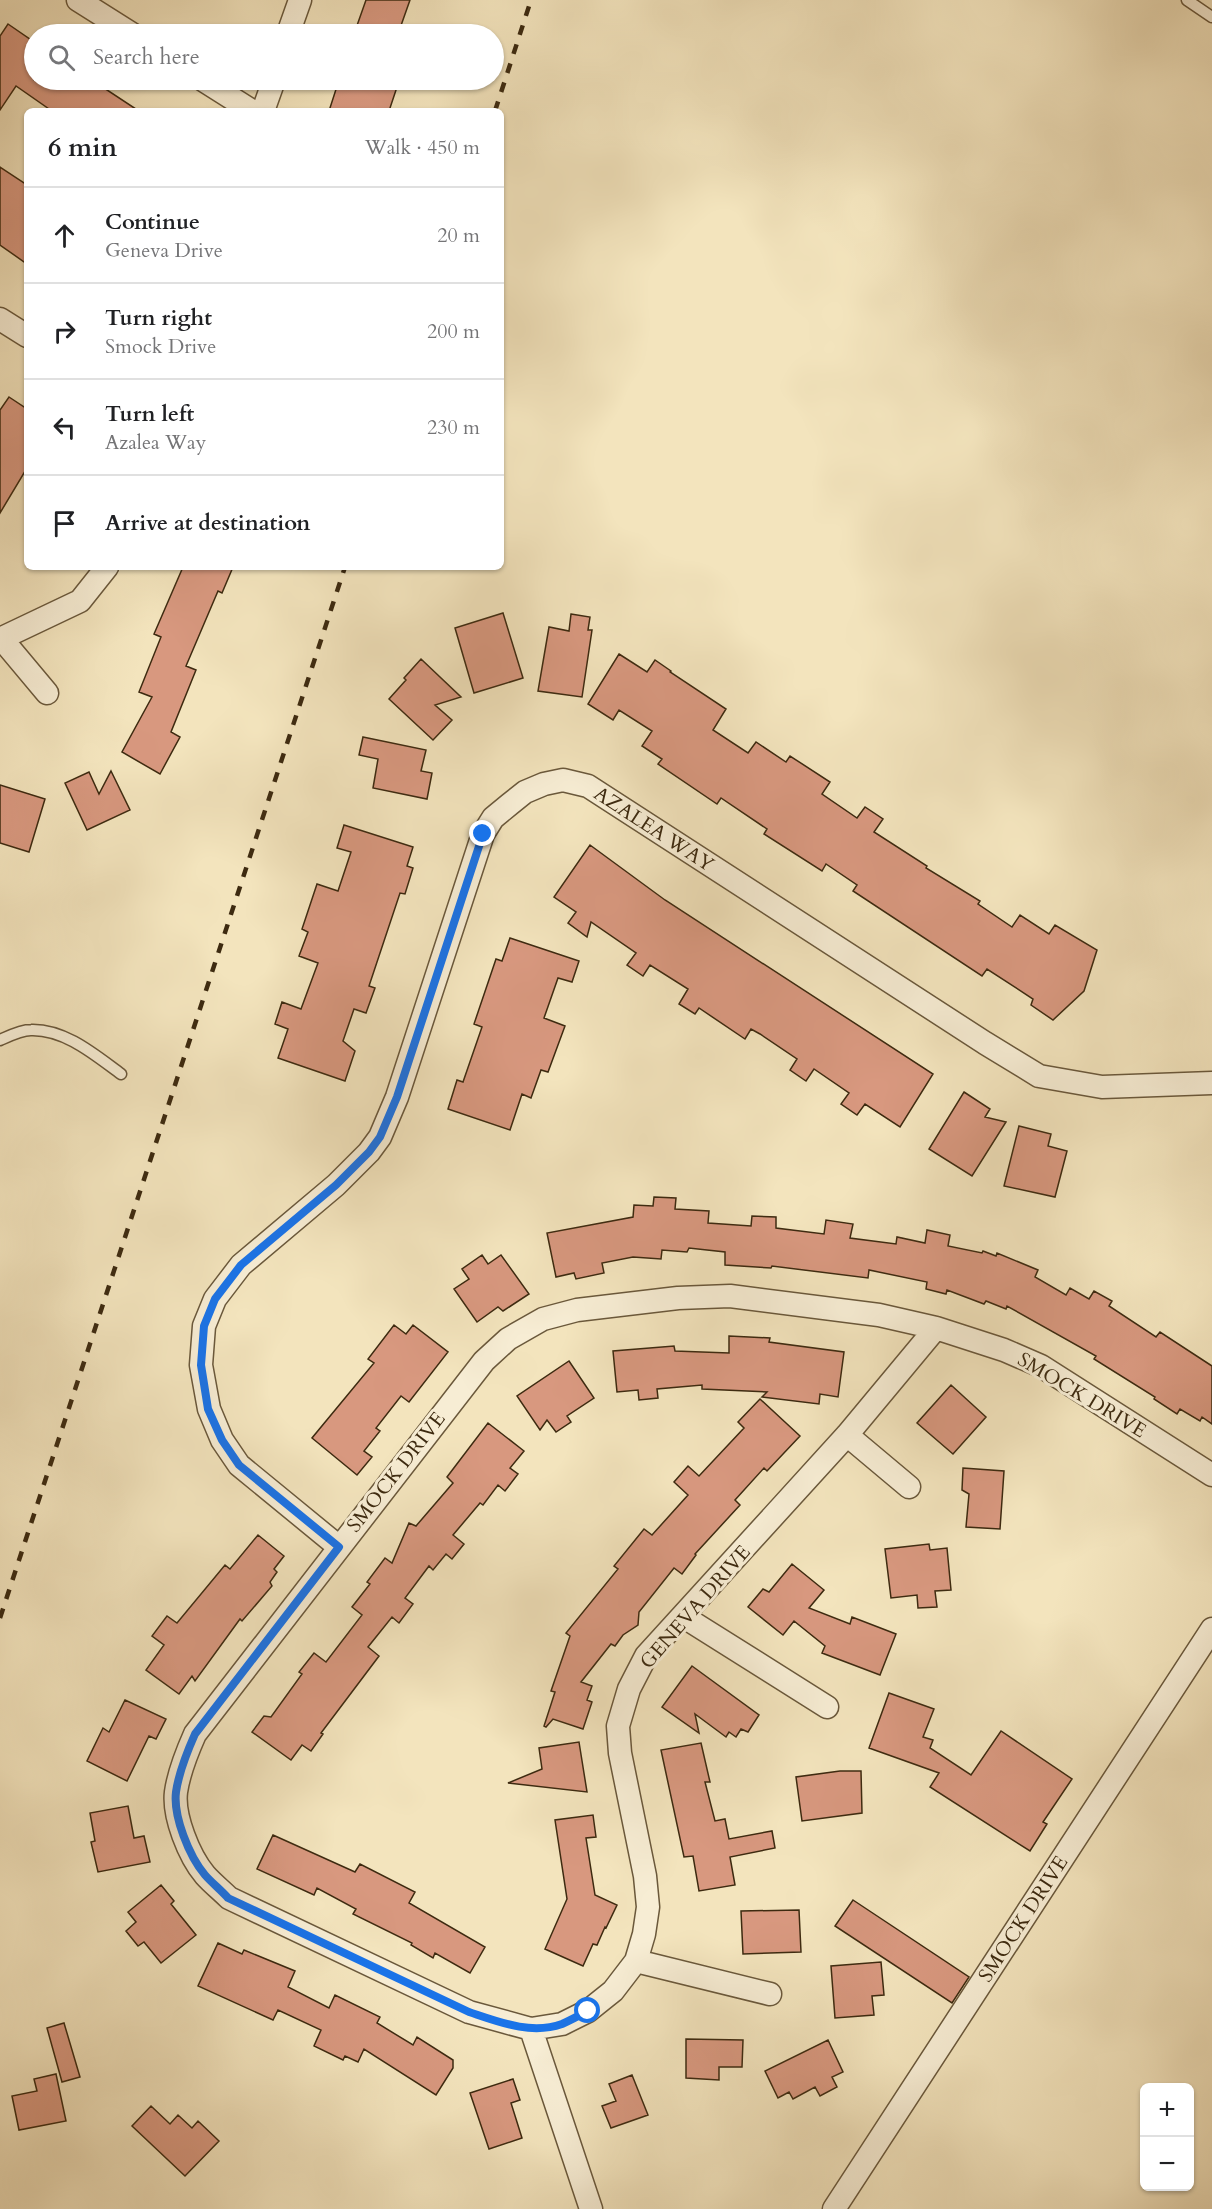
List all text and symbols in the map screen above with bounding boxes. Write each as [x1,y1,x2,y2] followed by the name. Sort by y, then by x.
[24,24,504,90] search box
[45,41,78,74] icon: search
[93,42,200,72] text: Search here
[48,130,117,165] text: 6 min
[365,134,480,161] text: Walk · 450 m
[105,207,200,237] text: Continue
[48,219,81,252] icon: ahead
[437,222,480,249] text: 20 m
[105,237,223,264] text: Geneva Drive
[105,303,212,333] text: Turn right
[48,315,81,348] icon: right
[427,318,480,345] text: 200 m
[105,333,216,360] text: Smock Drive
[105,399,194,429] text: Turn left
[48,411,81,444] icon: left
[427,414,480,441] text: 230 m
[105,429,206,456] text: Azalea Way
[48,507,81,540] icon: arrive
[105,508,310,538] text: Arrive at destination
[589,780,719,878] street label: AZALEA WAY
[469,820,495,846] route end
[1013,1346,1151,1444] street label: SMOCK DRIVE
[341,1406,451,1538] street label: SMOCK DRIVE
[634,1539,756,1675] street label: GENEVA DRIVE
[972,1851,1074,1987] street label: SMOCK DRIVE
[574,1997,600,2023] route start
[1140,2083,1194,2191] map controls
[1140,2083,1194,2137] button: +
[1140,2137,1194,2191] button: −

